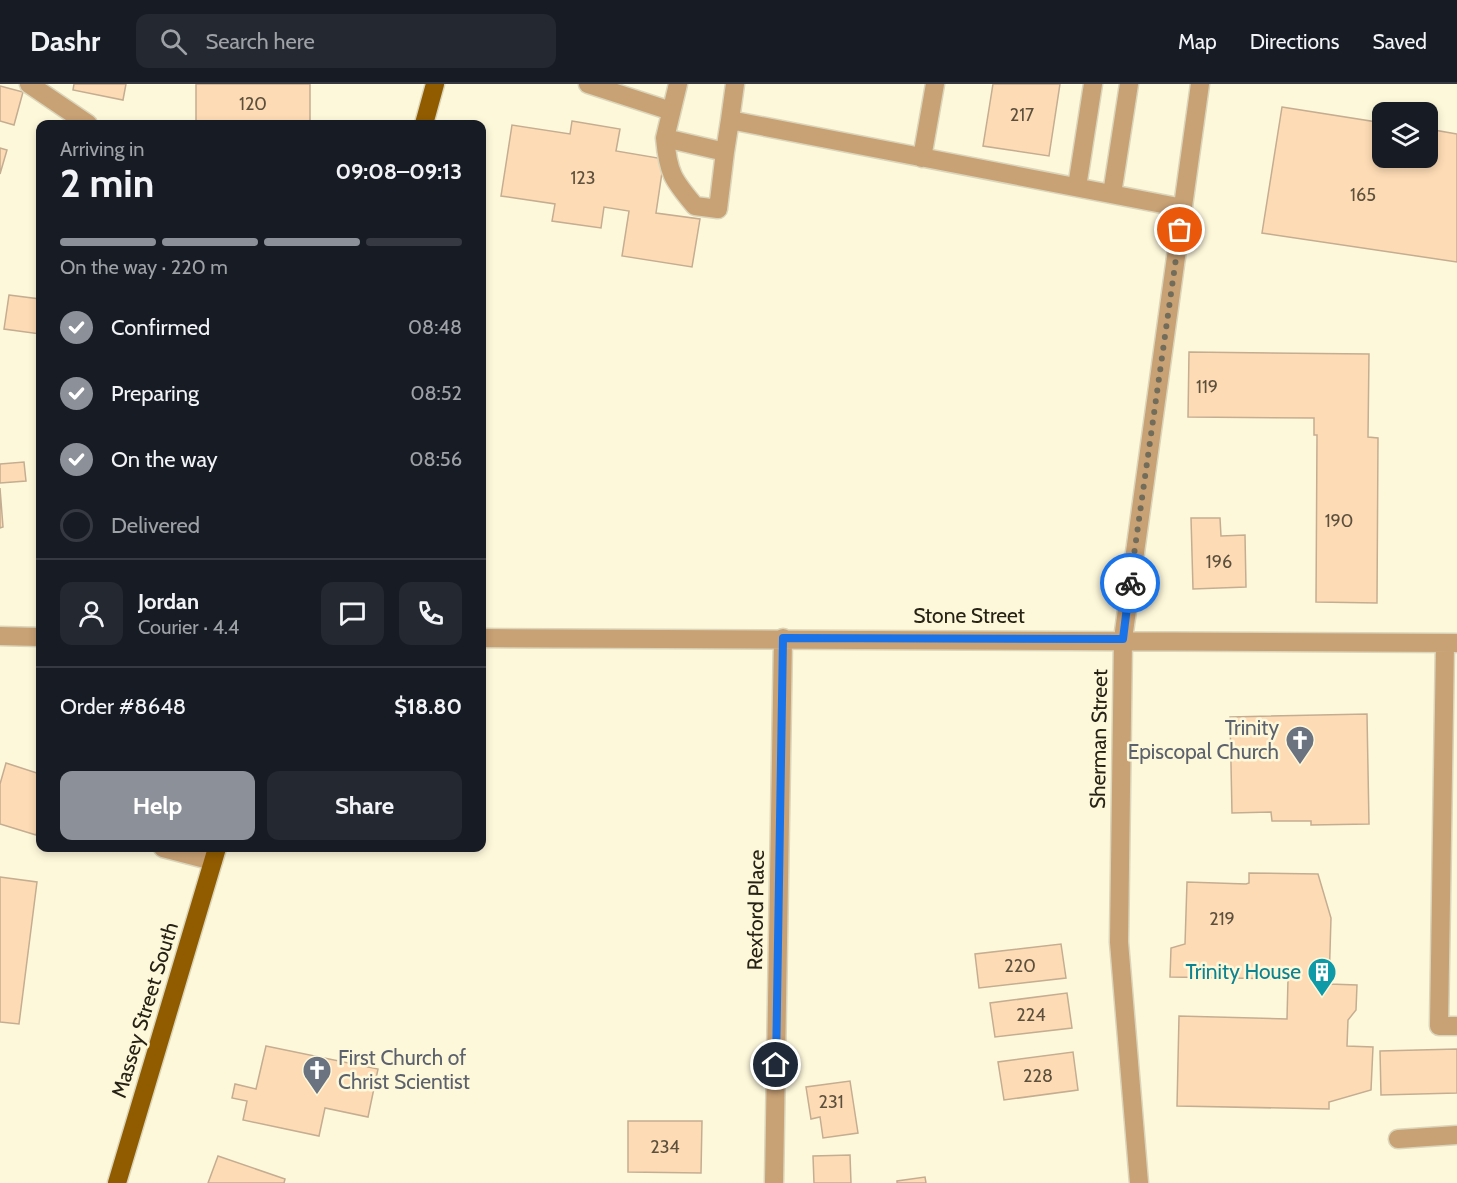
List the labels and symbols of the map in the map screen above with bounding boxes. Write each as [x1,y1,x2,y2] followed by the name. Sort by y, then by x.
[239,93,267,115] house number: 120
[1010,104,1034,126] house number: 217
[570,167,596,189] house number: 123
[1350,184,1376,206] house number: 165
[1154,204,1205,255] pin
[1196,376,1218,398] house number: 119
[1325,510,1353,532] house number: 190
[1206,551,1232,573] house number: 196
[1100,553,1160,613] courier
[913,603,1025,628] street label: Stone Street
[1085,669,1112,809] street label: Sherman Street
[1128,715,1279,764] place label: Trinity Episcopal Church
[1284,724,1316,766] church icon: Trinity Episcopal Church
[742,849,769,971] street label: Rexford Place
[1209,908,1235,930] house number: 219
[106,919,183,1101] street label: Massey Street South
[1004,955,1036,977] house number: 220
[1306,956,1338,998] building icon: Trinity House
[1185,959,1301,984] place label: Trinity House
[1016,1004,1046,1026] house number: 224
[750,1039,801,1090] pin
[338,1045,470,1094] place label: First Church of Christ Scientist
[301,1054,333,1096] church icon: First Church of Christ Scientist
[1023,1065,1053,1087] house number: 228
[818,1091,844,1113] house number: 231
[650,1136,680,1158] house number: 234

